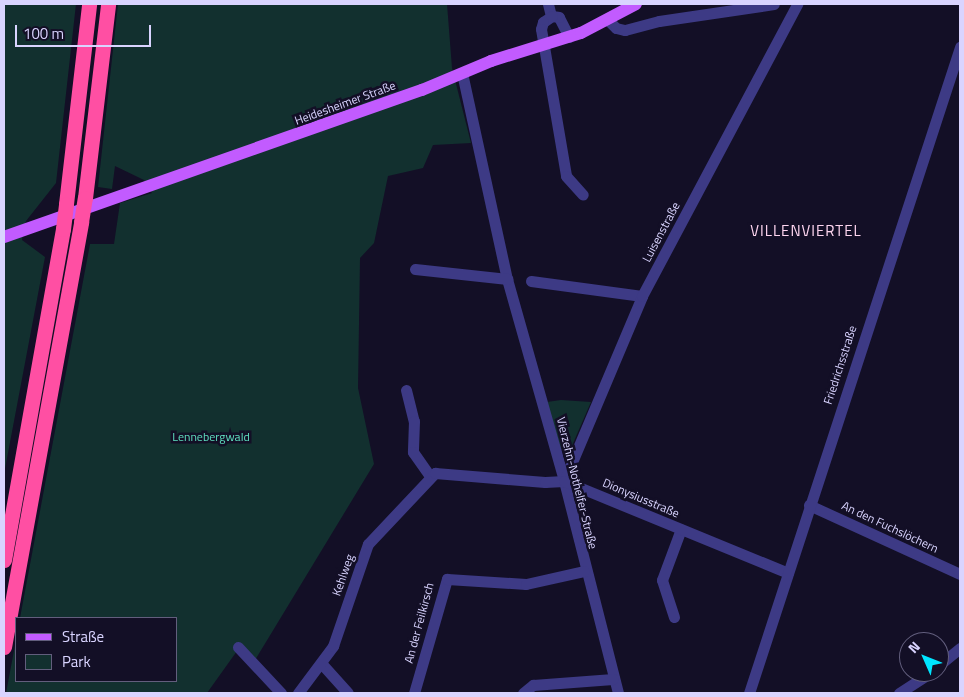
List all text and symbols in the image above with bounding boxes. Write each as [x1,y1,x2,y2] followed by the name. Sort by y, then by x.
[18,15,154,47] scale bar
[23,22,64,45] text: 100 m
[293,78,397,128] street label: Heidesheimer Straße
[639,200,683,264] street label: Luisenstraße
[749,222,863,240] district label: VILLENVIERTEL
[820,324,860,406] street label: Friedrichsstraße
[554,416,600,550] street label: Vierzehn-Nothelfer-Straße
[172,430,250,444] park label: Lennebergwald
[601,475,681,521] street label: Dionysiusstraße
[839,498,941,556] street label: An den Fuchslöchern
[329,552,357,598] street label: Kehlweg
[401,581,437,665] street label: An der Feilkirsch
[15,617,178,682] legend
[62,625,104,648] text: Straße
[899,632,949,682] north arrow
[903,636,924,658] text: N
[62,650,91,673] text: Park

